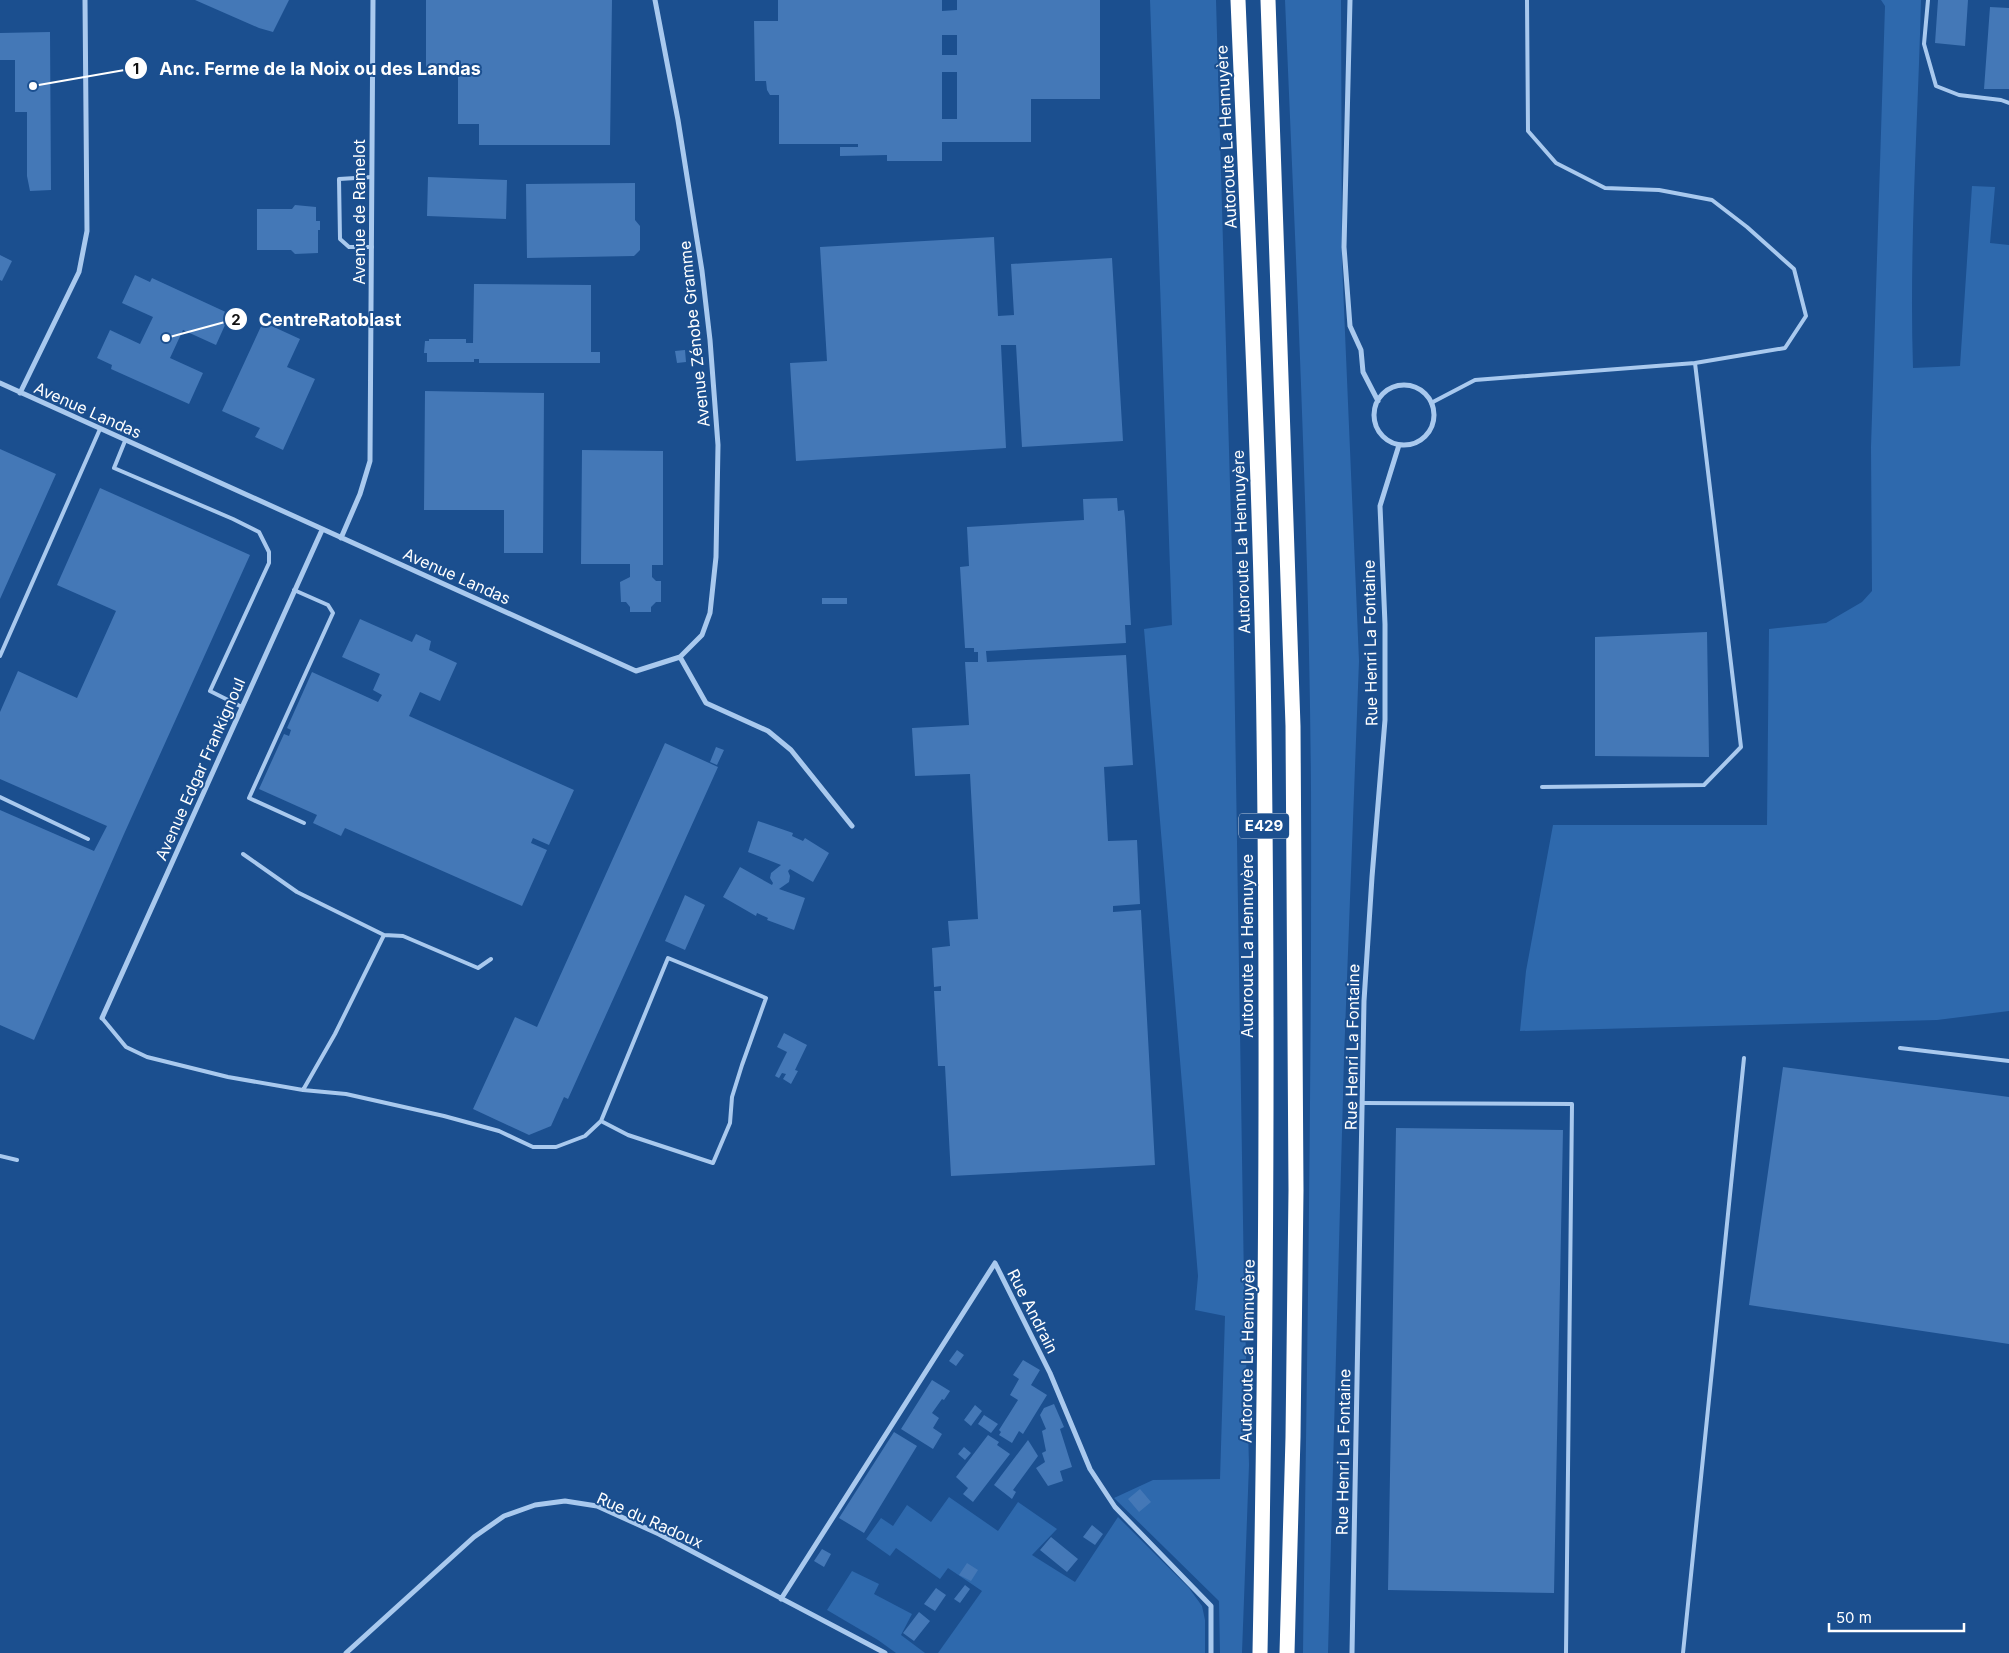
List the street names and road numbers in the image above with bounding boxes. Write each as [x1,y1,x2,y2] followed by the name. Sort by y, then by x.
[1211,45,1241,229] street label: Autoroute La Hennuyère
[349,139,369,285] street label: Avenue de Ramelot
[674,240,714,428] street label: Avenue Zénobe Gramme
[31,377,145,443] street label: Avenue Landas
[1228,450,1254,634] street label: Autoroute La Hennuyère
[400,543,514,609] street label: Avenue Landas
[1359,560,1381,726] street label: Rue Henri La Fontaine
[151,675,249,863] street label: Avenue Edgar Frankignoul
[1239,814,1289,838] road number: E429
[1237,854,1257,1038] street label: Autoroute La Hennuyère
[1341,964,1363,1130] street label: Rue Henri La Fontaine
[1235,1259,1259,1443] street label: Autoroute La Hennuyère
[1003,1265,1063,1357] street label: Rue Andrain
[1332,1369,1354,1535] street label: Rue Henri La Fontaine
[594,1488,706,1552] street label: Rue du Radoux

